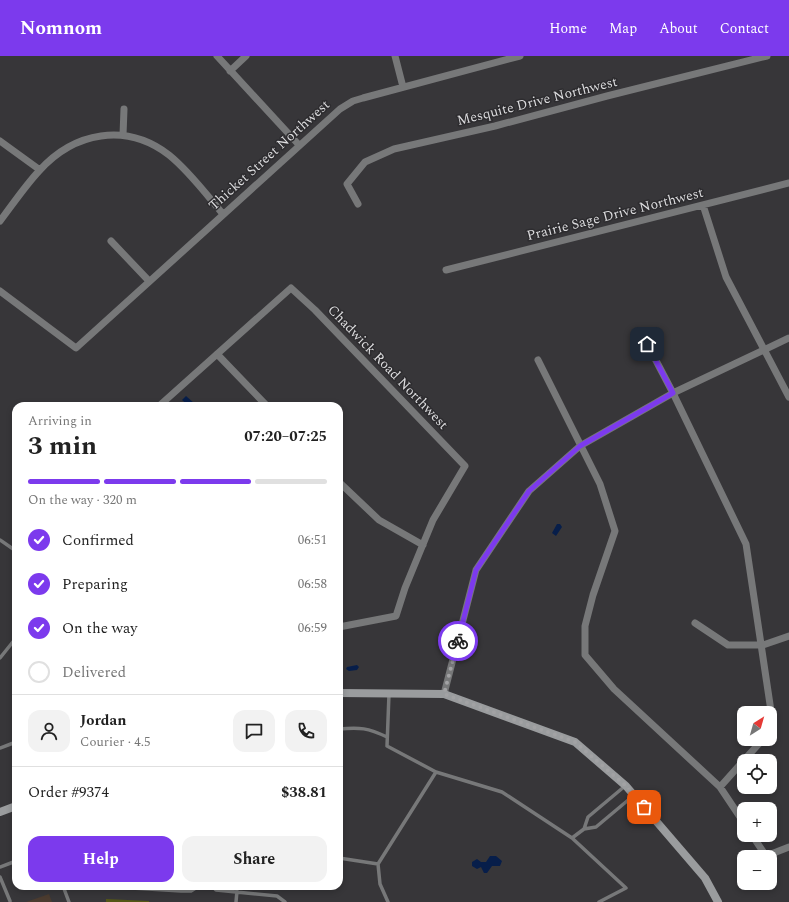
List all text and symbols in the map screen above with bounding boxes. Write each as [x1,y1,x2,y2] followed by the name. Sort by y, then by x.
[20,14,102,43] text: Nomnom
[549,18,587,39] text: Home
[609,18,637,39] text: Map
[659,18,698,39] text: About
[720,18,769,39] text: Contact
[455,71,620,131] street label: Mesquite Drive Northwest
[204,95,334,215] street label: Thicket Street Northwest
[524,182,706,246] street label: Prairie Sage Drive Northwest
[323,300,453,434] street label: Chadwick Road Northwest
[630,327,664,361] pin
[636,333,658,355] icon: home
[28,411,92,431] text: Arriving in
[244,425,327,448] text: 07:20–07:25
[28,426,97,466] text: 3 min
[28,490,137,510] text: On the way · 320 m
[28,529,50,551] icon: check
[62,529,134,552] text: Confirmed
[298,530,327,550] text: 06:51
[28,573,50,595] icon: check
[62,573,128,596] text: Preparing
[298,574,327,594] text: 06:58
[28,617,50,639] icon: check
[62,617,137,640] text: On the way
[298,618,327,638] text: 06:59
[438,621,478,661] courier
[447,630,469,652] icon: bike
[62,661,126,684] text: Delivered
[737,706,777,746] north arrow
[737,706,777,890] map controls
[80,709,127,732] text: Jordan
[28,710,70,752] button: person
[233,710,275,752] button: chat
[285,710,327,752] button: phone
[80,732,150,752] text: Courier · 4.5
[737,754,777,794] button: locate
[28,781,109,804] text: Order #9374
[281,781,327,804] text: $38.81
[627,790,661,824] pin
[633,796,655,818] icon: bag
[737,802,777,842] button: +
[28,836,174,882] button: Help
[182,836,327,882] button: Share
[737,850,777,890] button: −

